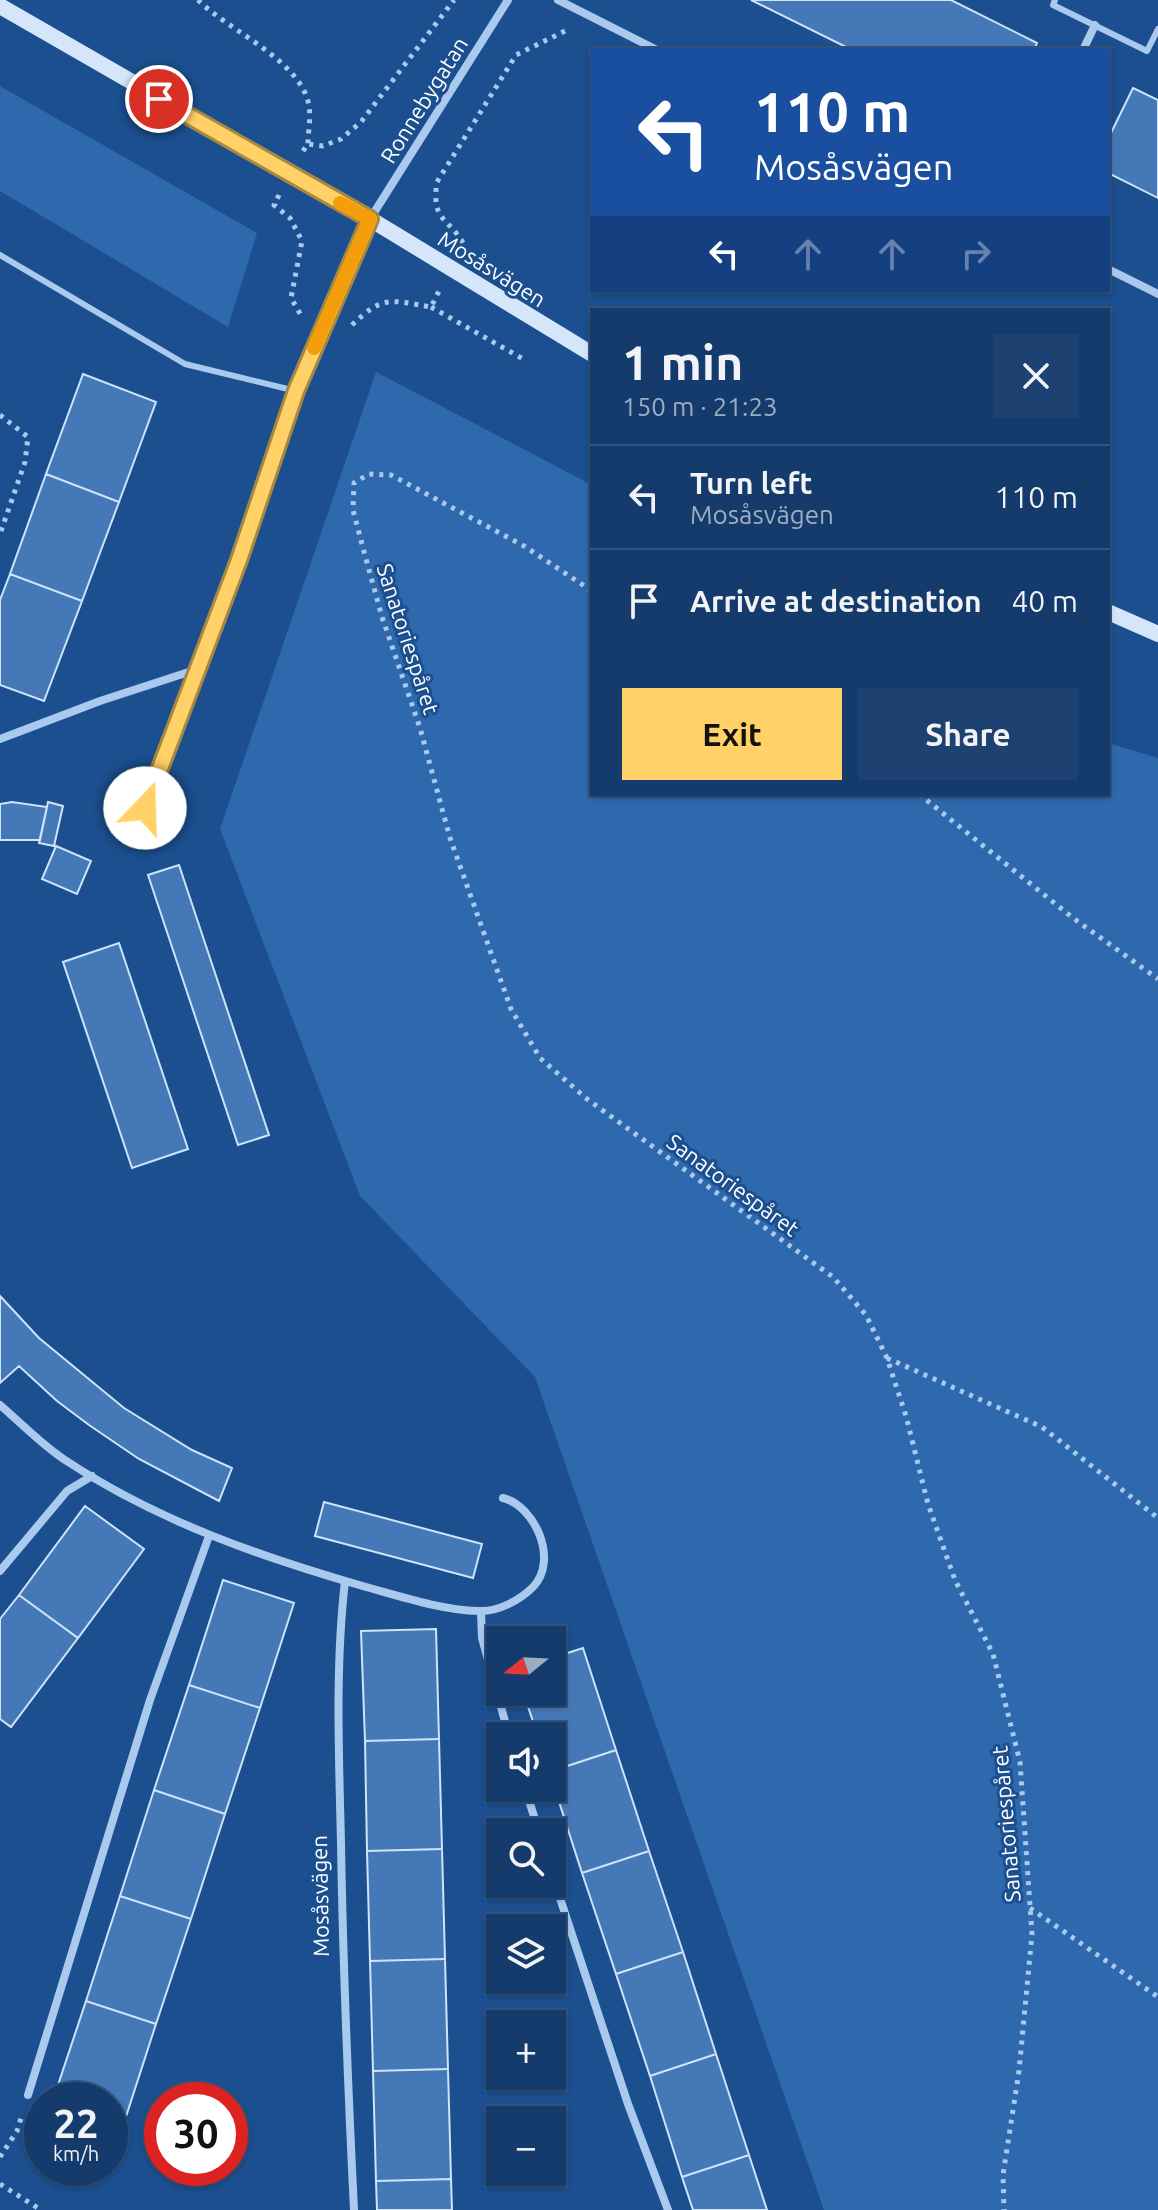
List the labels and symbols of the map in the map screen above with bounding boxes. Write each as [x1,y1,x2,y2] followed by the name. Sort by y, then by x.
[375,32,472,167] street label: Ronnebygatan
[125,65,193,133] pin
[434,226,551,311] street label: Mosåsvägen
[372,560,445,718] street label: Sanatoriespåret
[103,766,187,850] position arrow
[662,1128,804,1241] street label: Sanatoriespåret
[486,1626,566,1706] north arrow
[986,1744,1025,1903] street label: Sanatoriespåret
[306,1835,333,1957] street label: Mosåsvägen
[144,2082,248,2186] speed limit sign: 30

